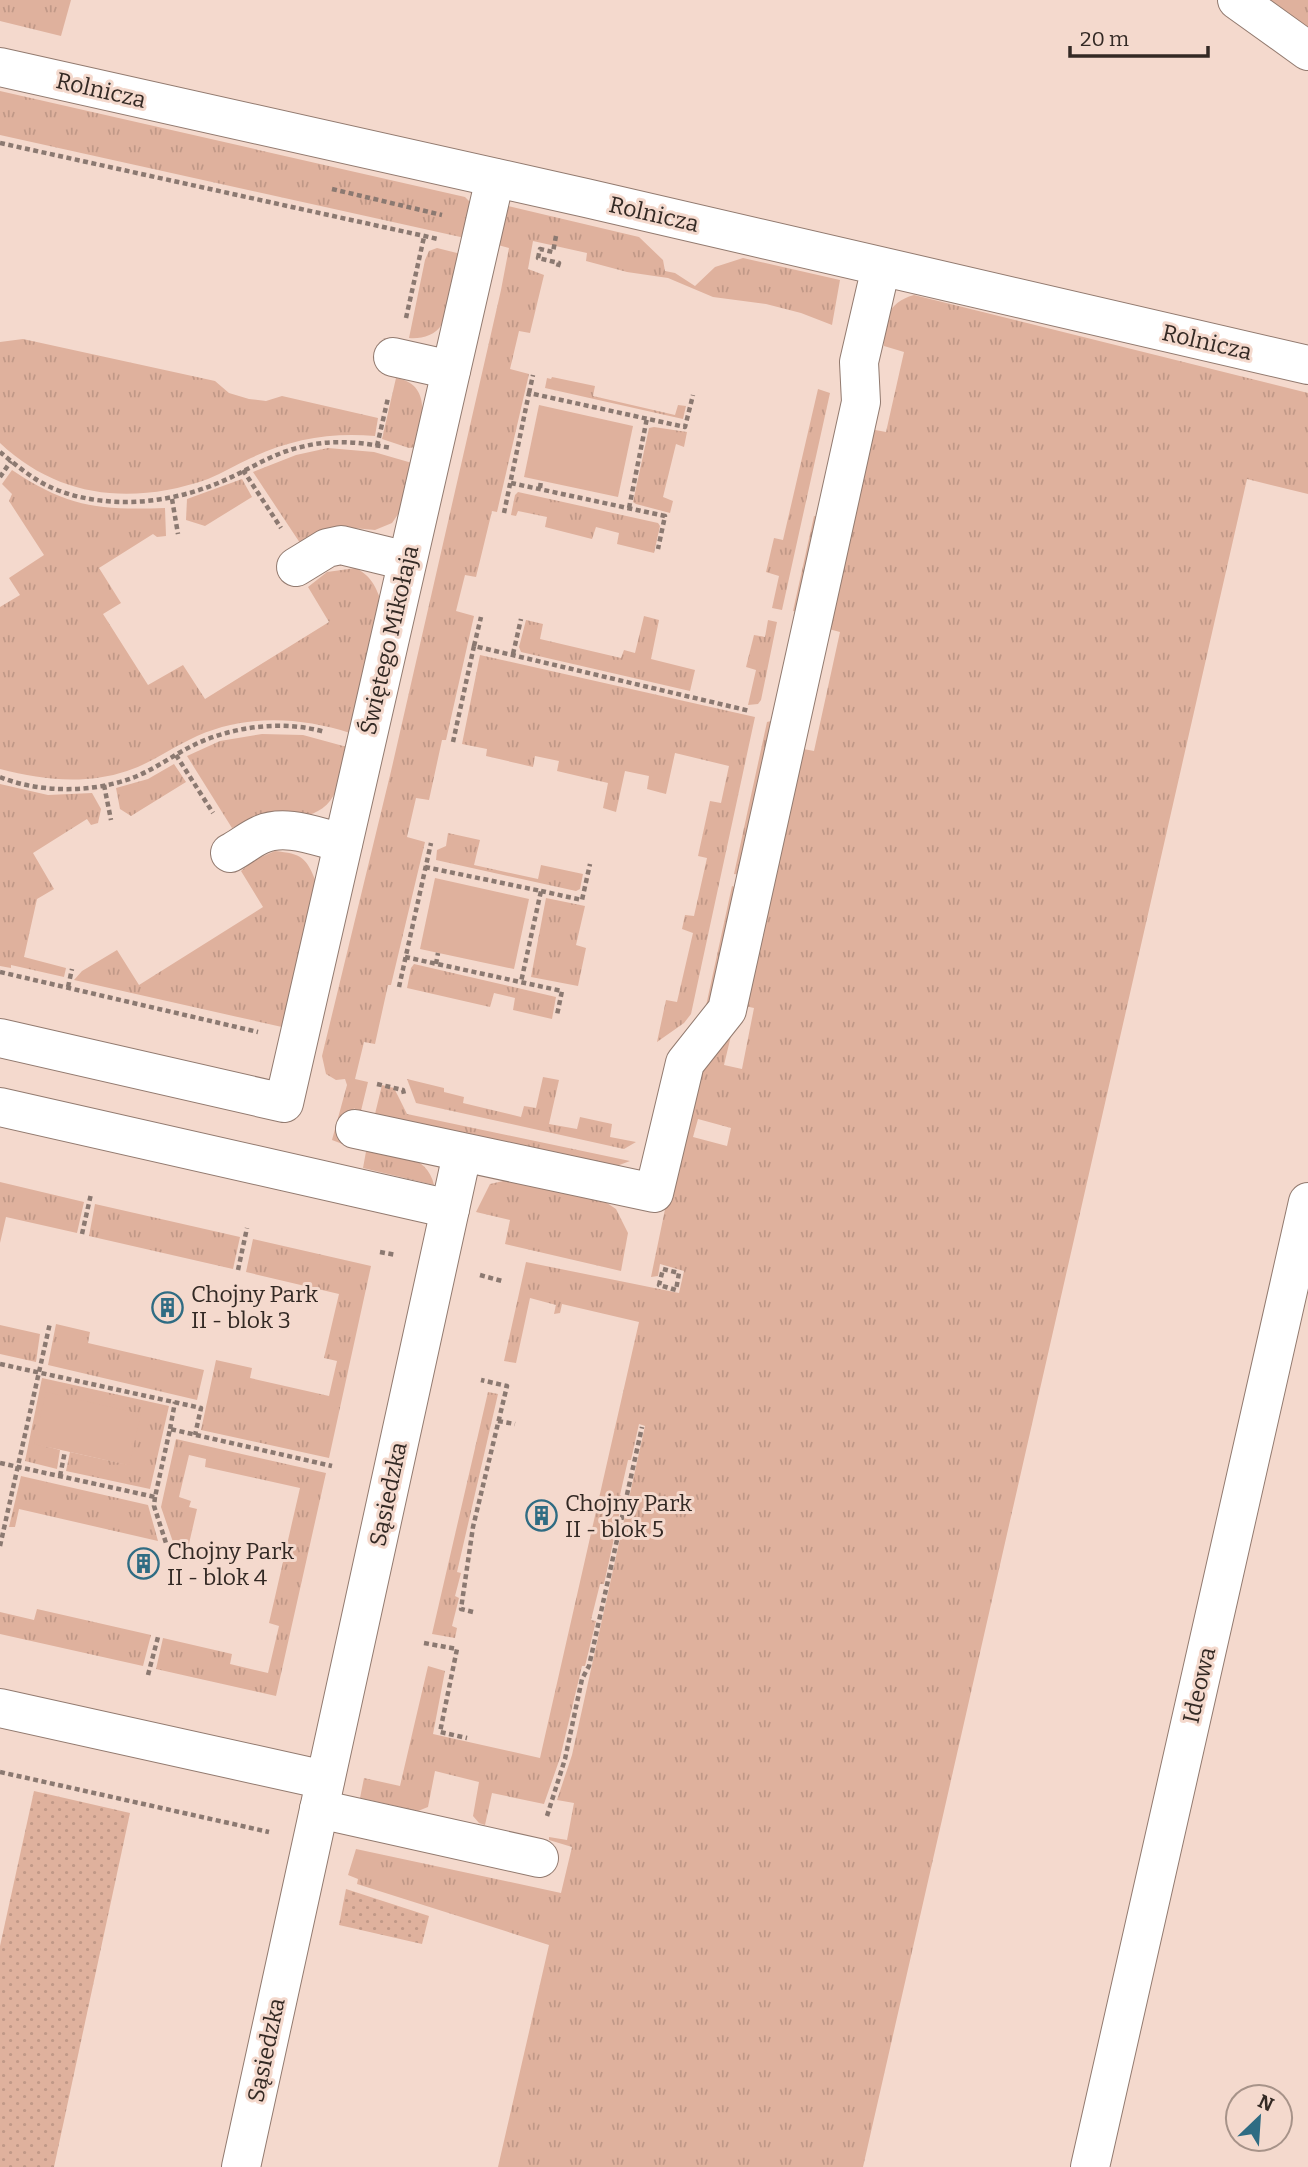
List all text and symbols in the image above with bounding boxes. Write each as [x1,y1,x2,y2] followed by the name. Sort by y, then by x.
[1070,14,1208,58] scale bar
[1080,26,1129,52] text: 20 m
[53,66,149,114] street label: Rolnicza
[606,190,702,238] street label: Rolnicza
[1159,318,1255,366] street label: Rolnicza
[354,542,424,737] street label: Świętego Mikołaja
[191,1280,318,1334] place label: Chojny Park II - blok 3
[151,1290,185,1324] building icon: Chojny Park II - blok 3
[363,1439,413,1549] street label: Sąsiedzka
[565,1489,692,1543] place label: Chojny Park II - blok 5
[525,1499,559,1533] building icon: Chojny Park II - blok 5
[167,1537,294,1591] place label: Chojny Park II - blok 4
[127,1547,161,1581] building icon: Chojny Park II - blok 4
[1177,1644,1221,1726] street label: Ideowa
[241,1995,291,2105] street label: Sąsiedzka
[1224,2083,1294,2153] north arrow
[1254,2090,1278,2117] text: N

